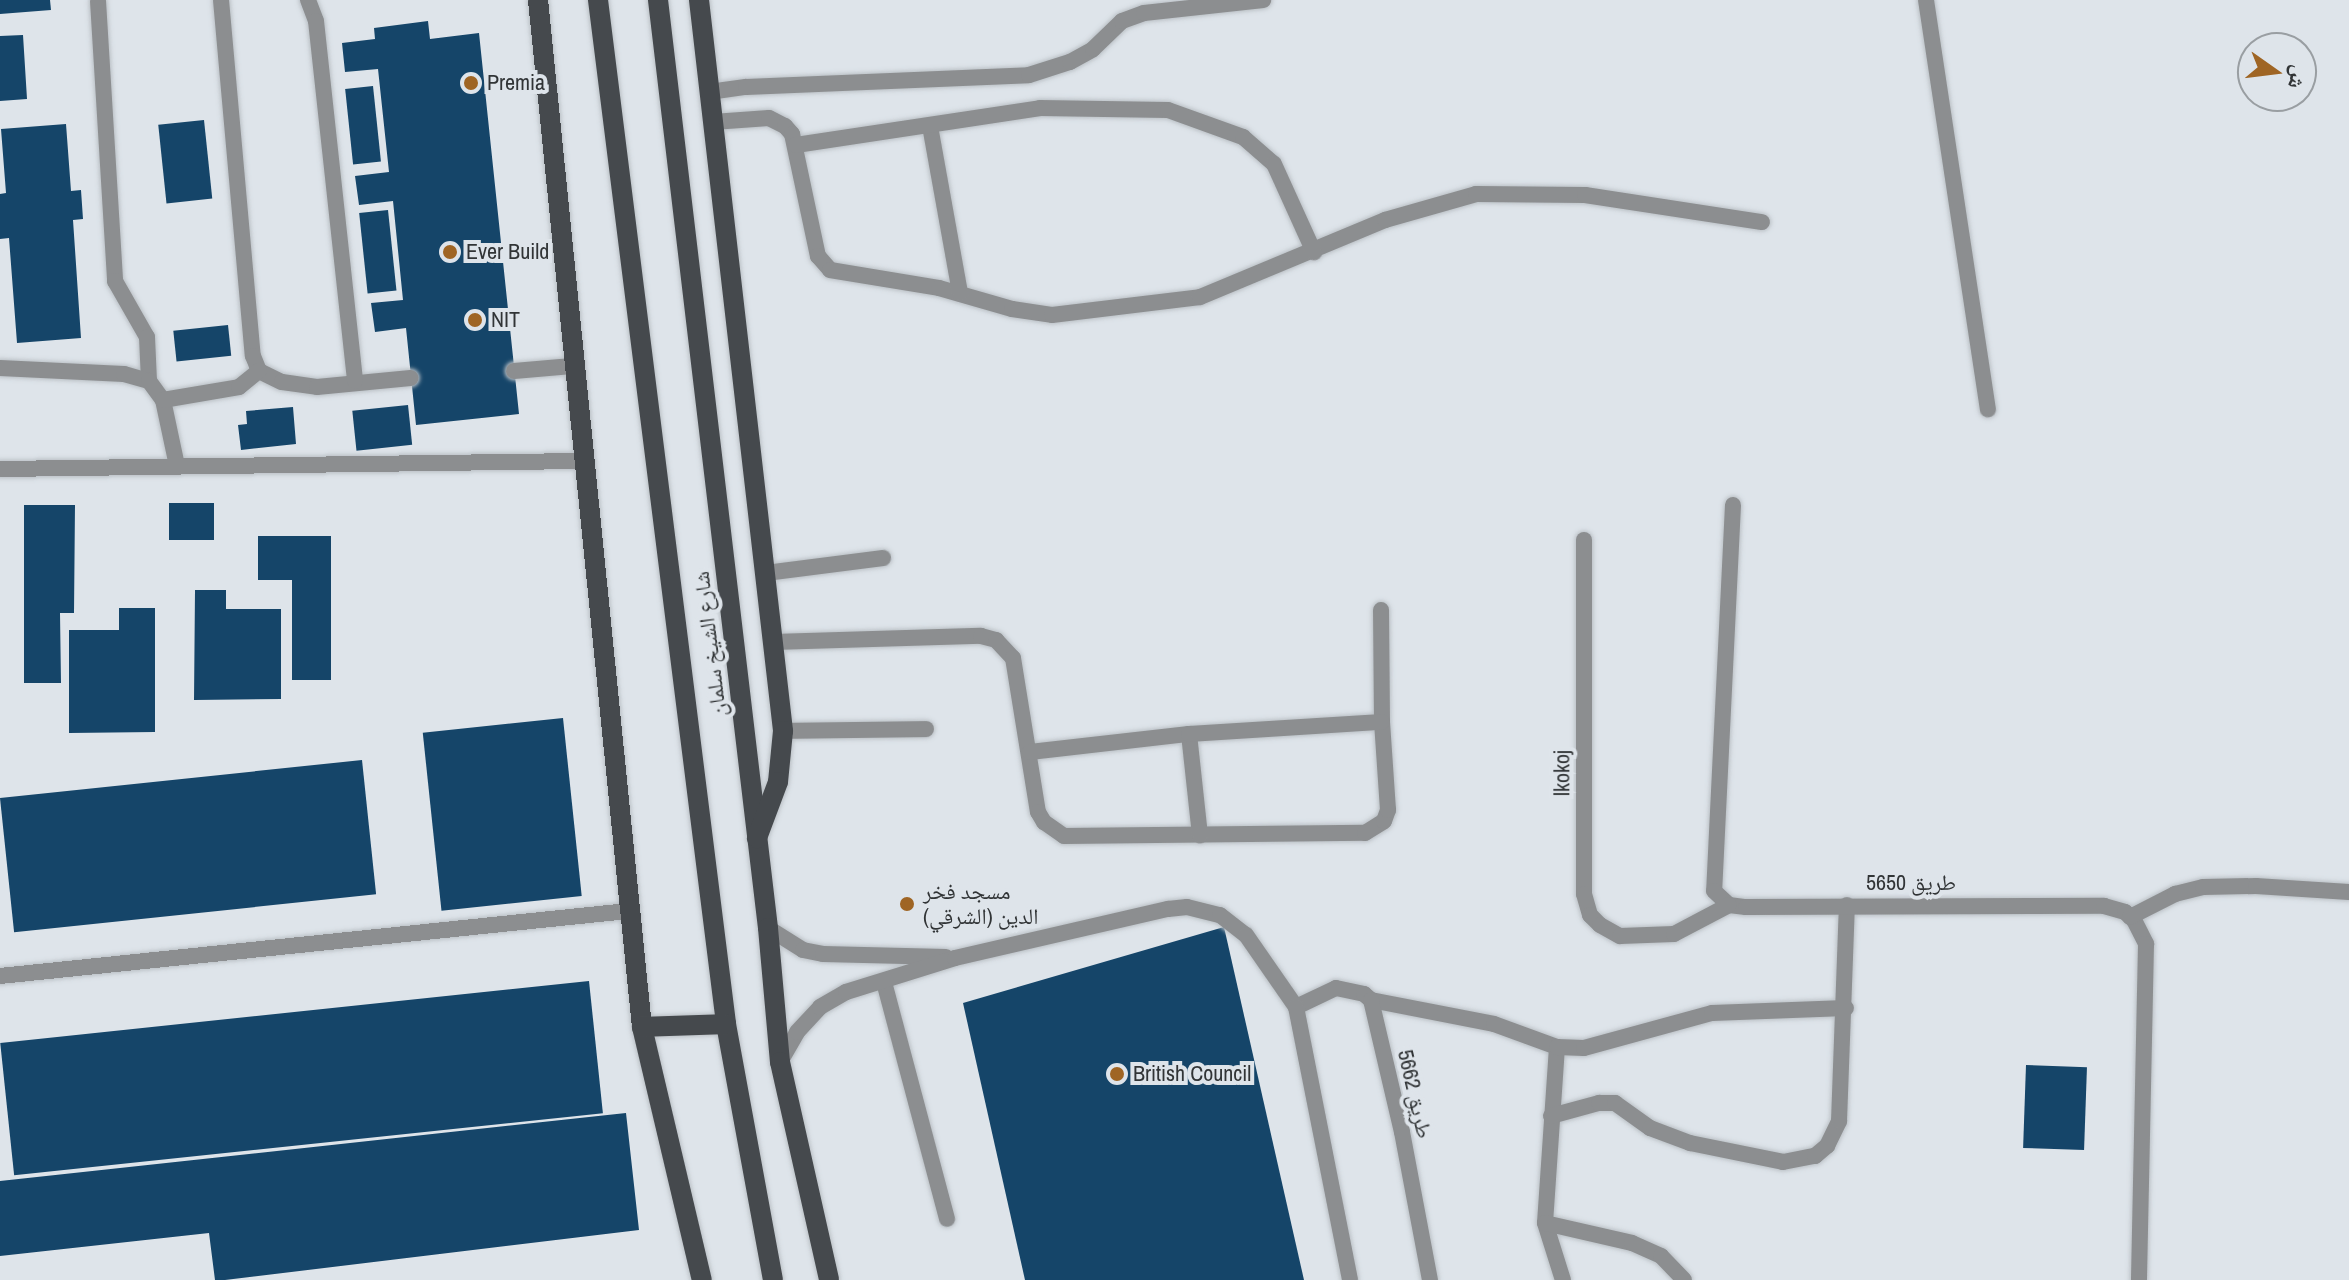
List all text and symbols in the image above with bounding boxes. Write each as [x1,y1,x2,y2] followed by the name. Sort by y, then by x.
[2237,32,2317,112] north arrow
[2281,62,2316,92] text: ش
[487,70,545,96] place label: Premia
[462,74,480,92] marker: Premia
[466,239,549,265] place label: Ever Build
[441,243,459,261] marker: Ever Build
[491,307,520,333] place label: NIT
[466,311,484,329] marker: NIT
[688,570,732,718] street label: شارع الشيخ سلمان
[1549,750,1575,796] street label: lkokoj
[1866,870,1956,896] street label: طريق 5650
[923,878,1038,930] place label: مسجد فخر الدين (الشرقي)
[898,895,916,913] marker: مسجد فخر الدين (الشرقي)
[1392,1047,1438,1141] street label: طريق 5662
[1133,1061,1251,1087] place label: British Council
[1108,1065,1126,1083] marker: British Council

